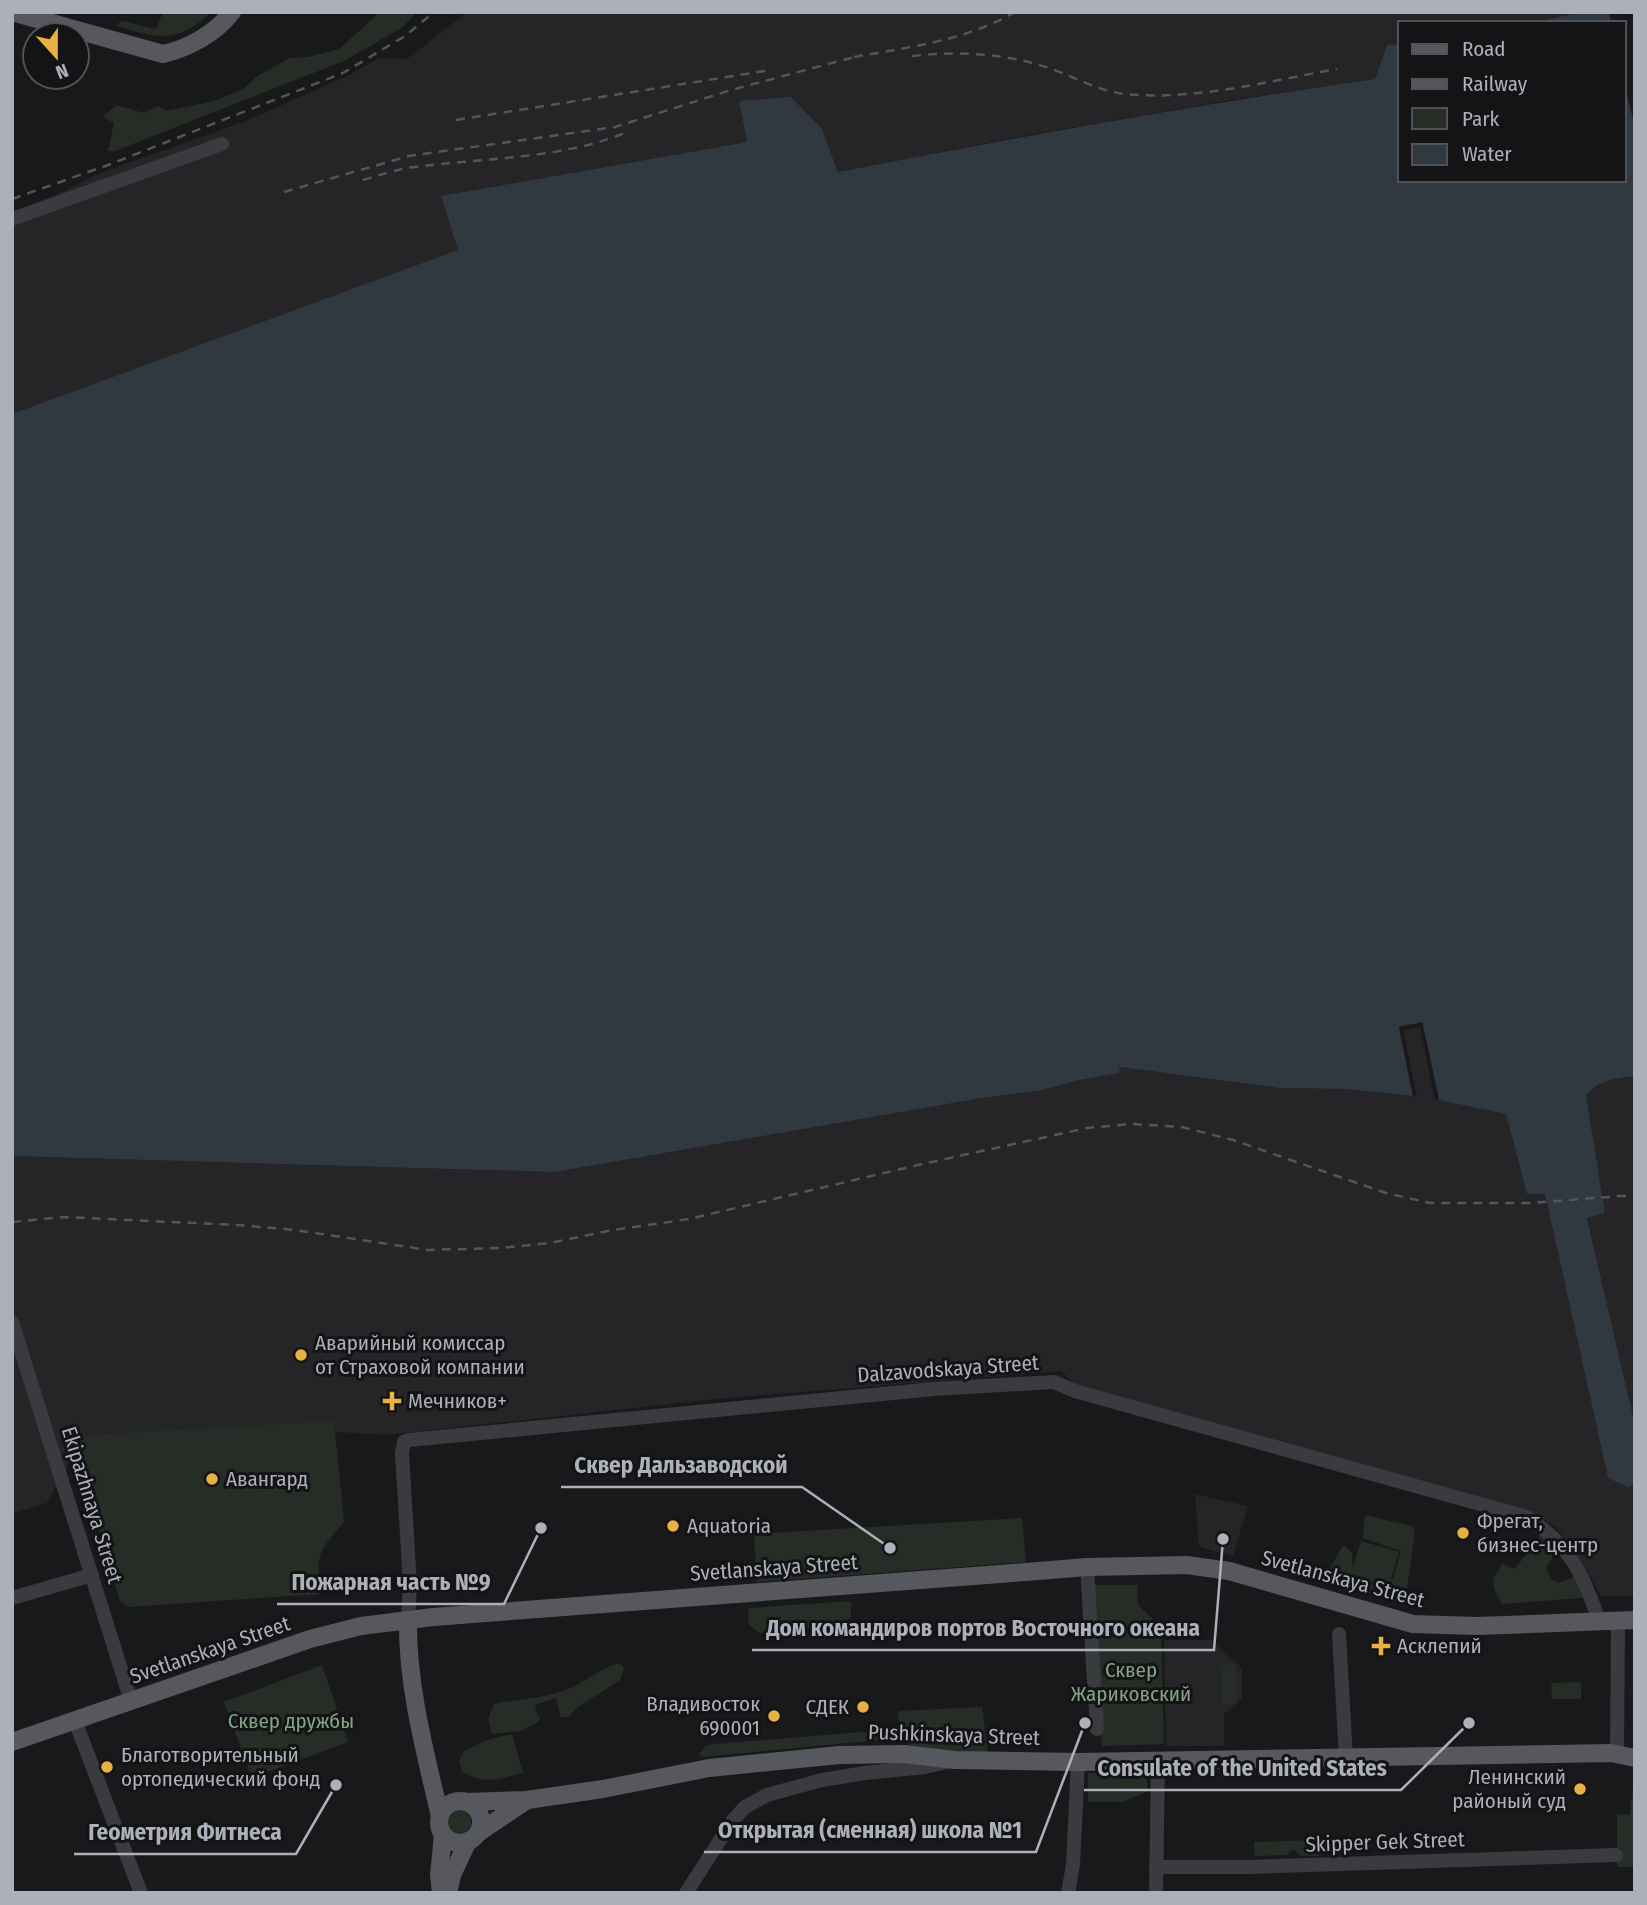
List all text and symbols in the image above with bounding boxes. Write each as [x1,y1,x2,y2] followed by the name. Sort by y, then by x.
[21,21,91,91] north arrow
[1398,21,1626,182] legend
[1462,36,1506,62] text: Road
[52,59,71,84] text: N
[1462,71,1528,97] text: Railway
[1462,106,1500,132] text: Park
[1462,141,1512,167] text: Water
[315,1330,525,1380] place label: Аварийный комиссар от Страховой компании
[293,1347,309,1363] marker: Аварийный комиссар от Страховой компании
[856,1350,1040,1388] street label: Dalzavodskaya Street
[408,1388,507,1414] place label: Мечников+
[382,1391,402,1411] marker: Мечников+
[56,1423,128,1587] street label: Ekipazhnaya Street
[561,1443,802,1487] callout: Сквер Дальзаводской
[574,1451,788,1479] text: Сквер Дальзаводской
[226,1466,308,1492] place label: Авангард
[204,1471,220,1487] marker: Авангард
[1477,1508,1598,1558] place label: Фрегат, бизнес-центр
[687,1513,771,1539] place label: Aquatoria
[665,1518,681,1534] marker: Aquatoria
[1455,1525,1471,1541] marker: Фрегат, бизнес-центр
[1259,1545,1427,1613] street label: Svetlanskaya Street
[689,1549,859,1587] street label: Svetlanskaya Street
[277,1560,504,1604] callout: Пожарная часть №9
[291,1568,491,1596] text: Пожарная часть №9
[752,1606,1214,1650] callout: Дом командиров портов Восточного океана
[127,1610,294,1690] street label: Svetlanskaya Street
[765,1614,1200,1642] text: Дом командиров портов Восточного океана
[1397,1633,1482,1659] place label: Асклепий
[1371,1636,1391,1656] marker: Асклепий
[1071,1657,1191,1707] park label: Сквер Жариковский
[646,1691,760,1741] place label: Владивосток 690001
[806,1694,850,1720] place label: СДЕК
[855,1699,871,1715] marker: СДЕК
[228,1708,354,1734] park label: Сквер дружбы
[766,1708,782,1724] marker: Владивосток 690001
[868,1719,1041,1751] street label: Pushkinskaya Street
[121,1742,320,1792] place label: Благотворительный ортопедический фонд
[1084,1746,1401,1790] callout: Consulate of the United States
[1097,1754,1387,1782] text: Consulate of the United States
[99,1759,115,1775] marker: Благотворительный ортопедический фонд
[1452,1764,1566,1814] place label: Ленинский районый суд
[1572,1781,1588,1797] marker: Ленинский районый суд
[704,1808,1036,1852] callout: Открытая (сменная) школа №1
[74,1810,296,1854] callout: Геометрия Фитнеса
[718,1816,1022,1844] text: Открытая (сменная) школа №1
[88,1818,282,1846] text: Геометрия Фитнеса
[1305,1826,1465,1858] street label: Skipper Gek Street

